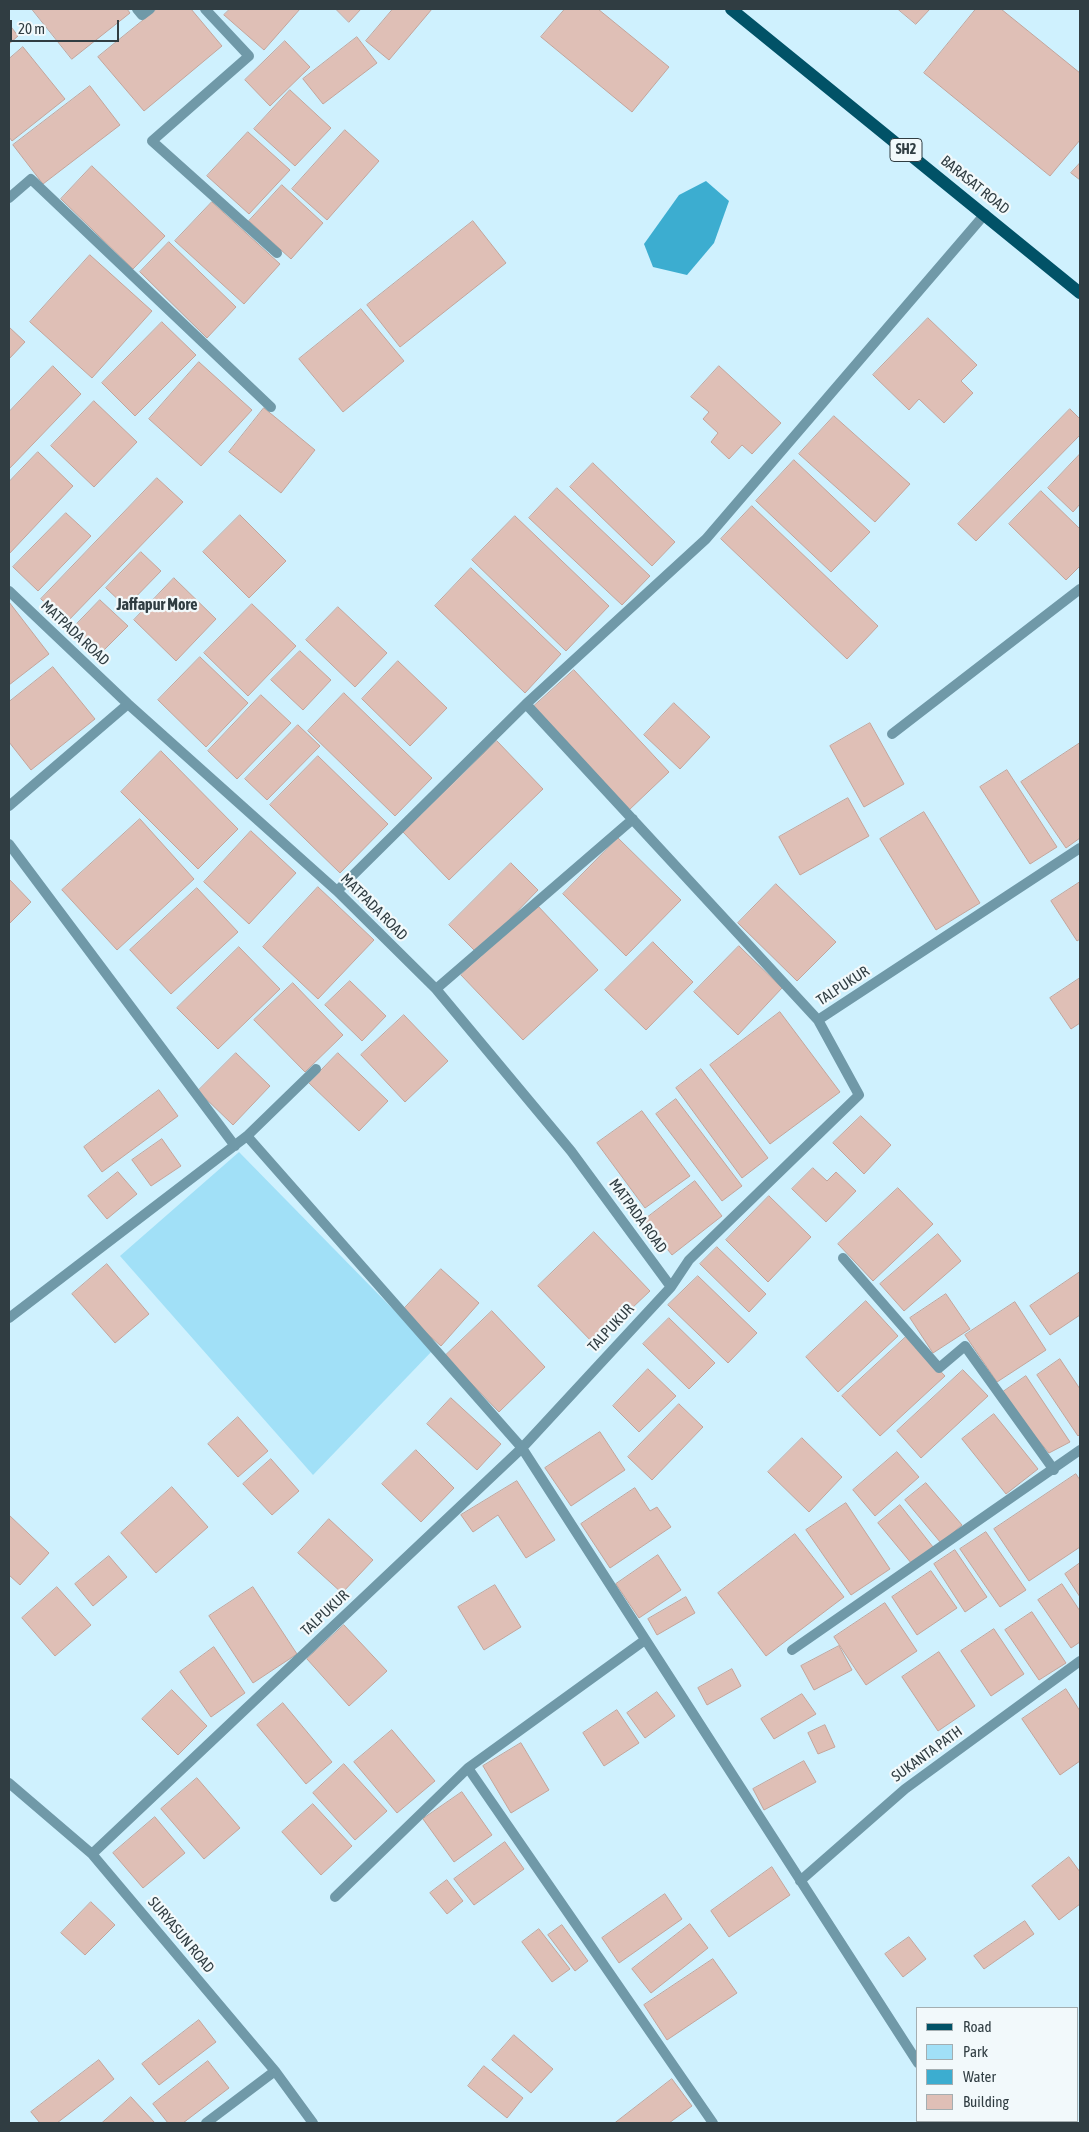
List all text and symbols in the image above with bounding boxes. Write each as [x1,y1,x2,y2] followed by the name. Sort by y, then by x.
[12,10,121,42] scale bar
[18,20,45,37] text: 20 m
[890,138,922,162] road number: SH2
[937,152,1013,218] street label: BARASAT ROAD
[116,595,198,615] district label: Jaffapur More
[37,597,113,669] street label: MATPADA ROAD
[337,870,411,944] street label: MATPADA ROAD
[813,962,873,1010] street label: TALPUKUR
[605,1175,671,1257] street label: MATPADA ROAD
[584,1300,638,1356] street label: TALPUKUR
[297,1586,353,1640] street label: TALPUKUR
[888,1722,966,1786] street label: SUKANTA PATH
[144,1893,218,1977] street label: SURYASUN ROAD
[916,2007,1079,2122] legend
[963,2018,992,2035] text: Road
[963,2043,988,2060] text: Park
[963,2068,996,2085] text: Water
[963,2093,1009,2110] text: Building

